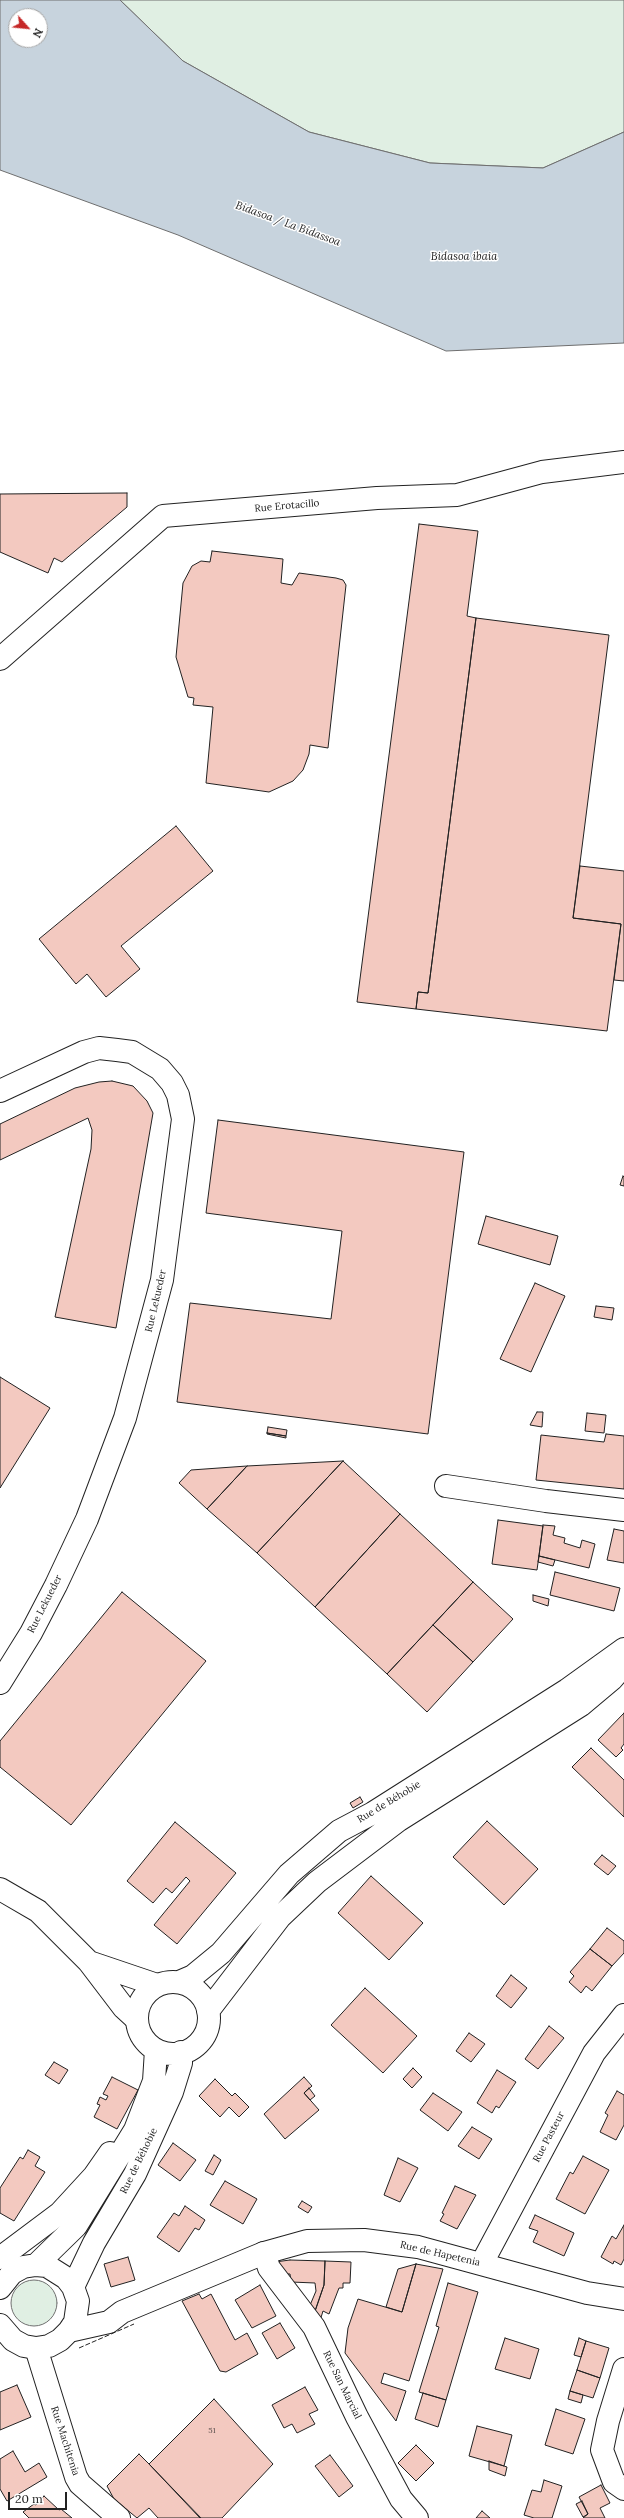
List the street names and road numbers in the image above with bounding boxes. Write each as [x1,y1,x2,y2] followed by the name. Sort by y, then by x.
[254,497,320,515] street label: Rue Erotacillo
[143,1268,169,1334] street label: Rue Lekueder
[25,1573,65,1635] street label: Rue Lekueder
[355,1778,423,1826] street label: Rue de Béhobie
[531,2110,567,2164] street label: Rue Pasteur
[118,2126,160,2196] street label: Rue de Béhobie
[399,2239,481,2269] street label: Rue de Hapetenia
[320,2349,364,2421] street label: Rue San Marcial
[48,2405,82,2477] street label: Rue Machitenia

